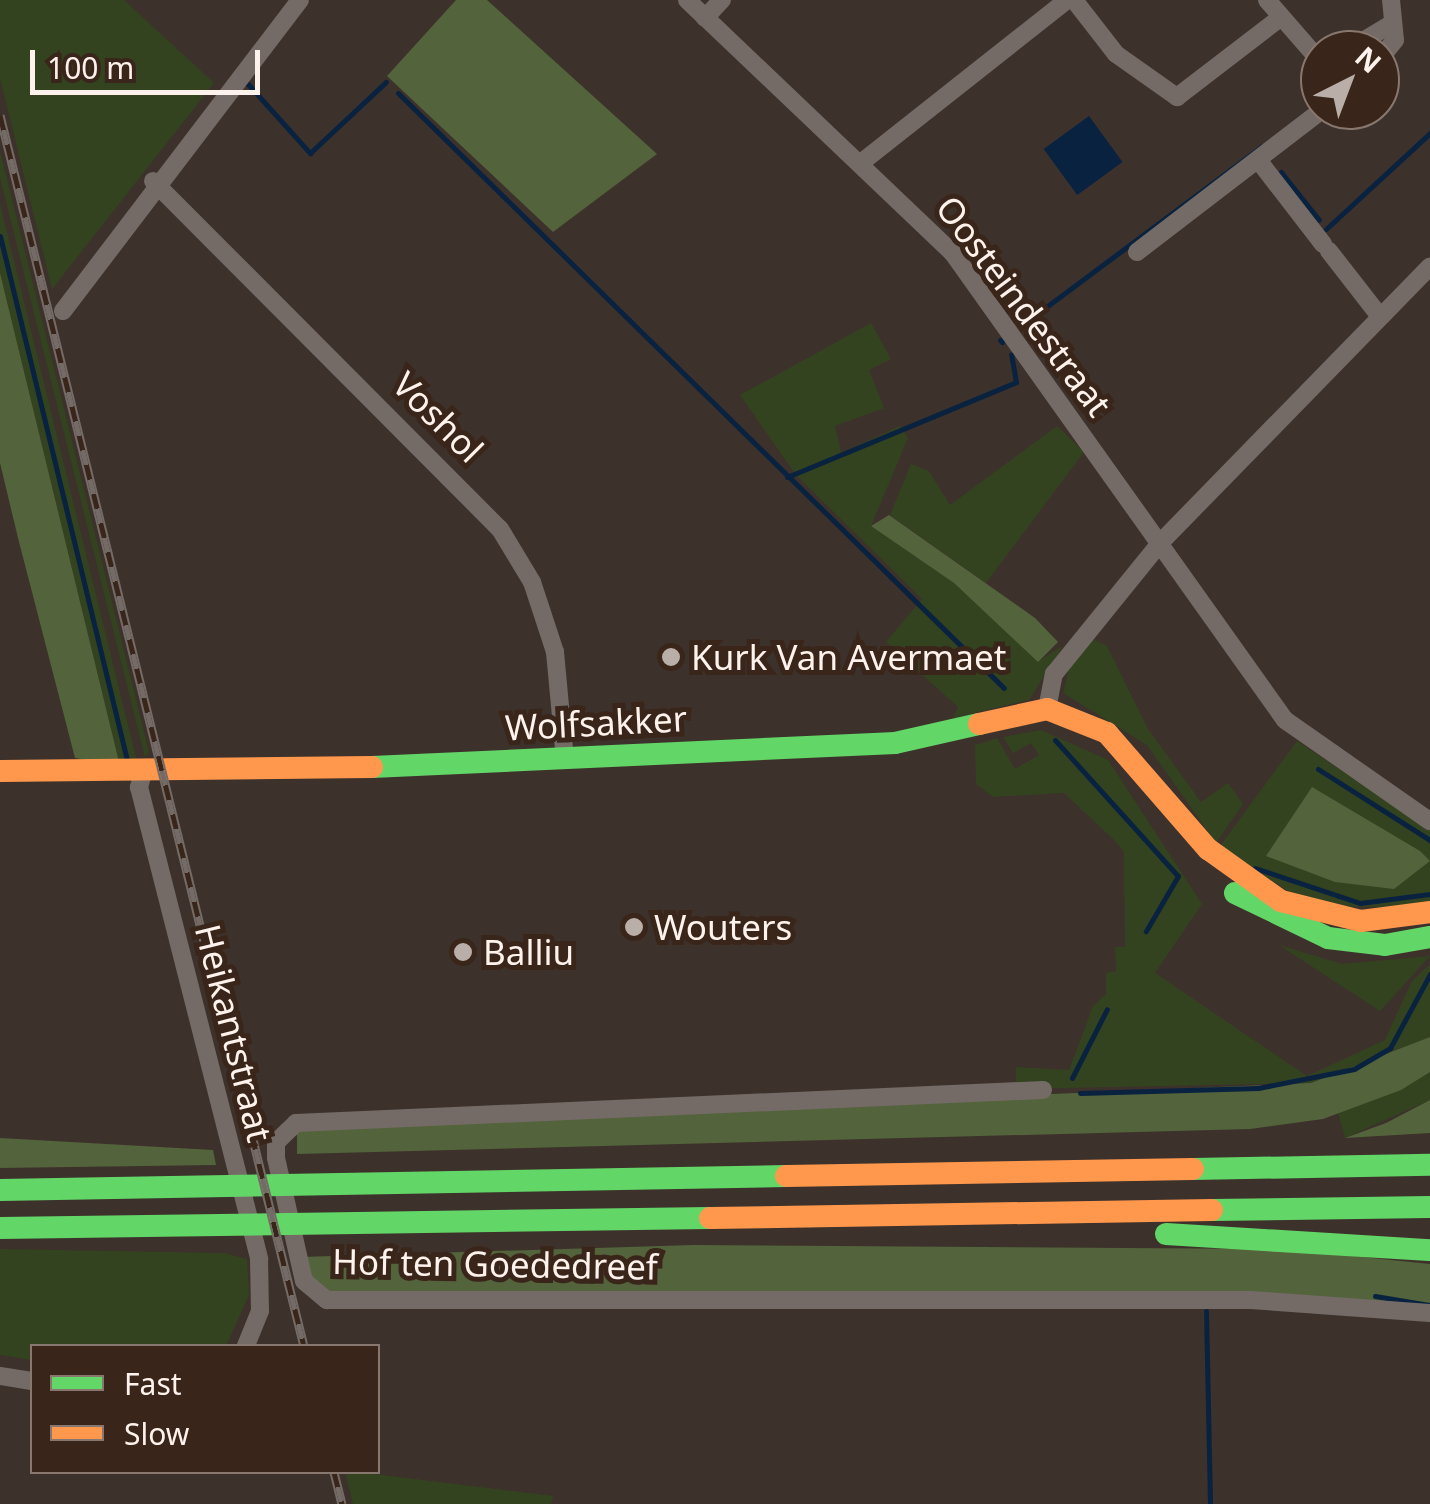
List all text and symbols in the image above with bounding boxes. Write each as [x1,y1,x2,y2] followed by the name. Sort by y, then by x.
[35,30,265,92] scale bar
[1300,30,1400,130] north arrow
[1348,37,1390,81] text: N
[47,47,134,88] text: 100 m
[928,188,1120,424] street label: Oosteindestraat
[384,363,492,471] street label: Voshol
[691,636,1006,678] place label: Kurk Van Avermaet
[660,646,682,668] marker: Kurk Van Avermaet
[504,697,688,749] street label: Wolfsakker
[654,906,792,948] place label: Wouters
[623,916,645,938] marker: Wouters
[187,920,281,1146] street label: Heikantstraat
[483,931,574,973] place label: Balliu
[452,941,474,963] marker: Balliu
[332,1240,658,1288] street label: Hof ten Goededreef
[30,1344,380,1474] legend
[124,1363,182,1404] text: Fast
[124,1413,189,1454] text: Slow

